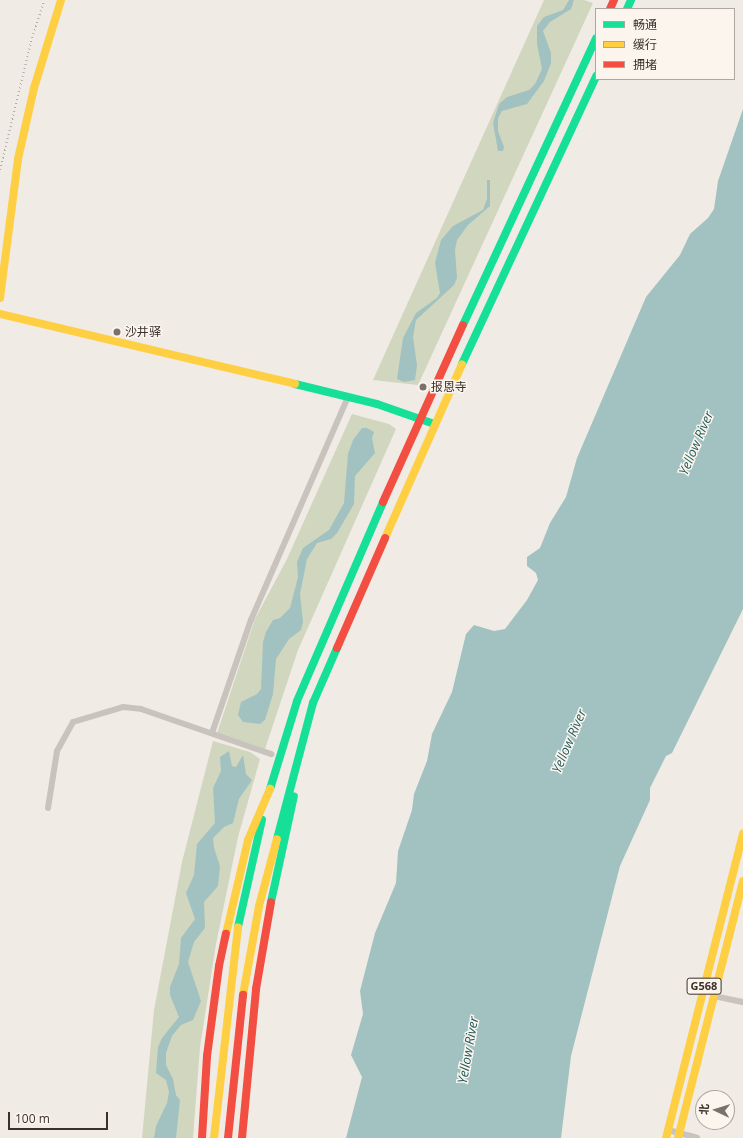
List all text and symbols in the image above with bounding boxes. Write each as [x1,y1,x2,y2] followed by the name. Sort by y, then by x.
[595,8,735,80] legend
[633,16,657,33] text: 畅通
[633,36,657,53] text: 缓行
[633,56,657,73] text: 拥堵
[125,325,161,339] place label: 沙井驿
[112,327,122,337] marker: 沙井驿
[431,380,467,394] place label: 报恩寺
[418,382,428,392] marker: 报恩寺
[676,409,716,477] water label: Yellow River
[549,707,589,775] water label: Yellow River
[686,977,722,995] road number: G568
[454,1015,482,1085] water label: Yellow River
[695,1090,735,1130] north arrow
[696,1103,711,1115] text: 北
[10,1104,110,1130] scale bar
[15,1110,50,1127] text: 100 m

